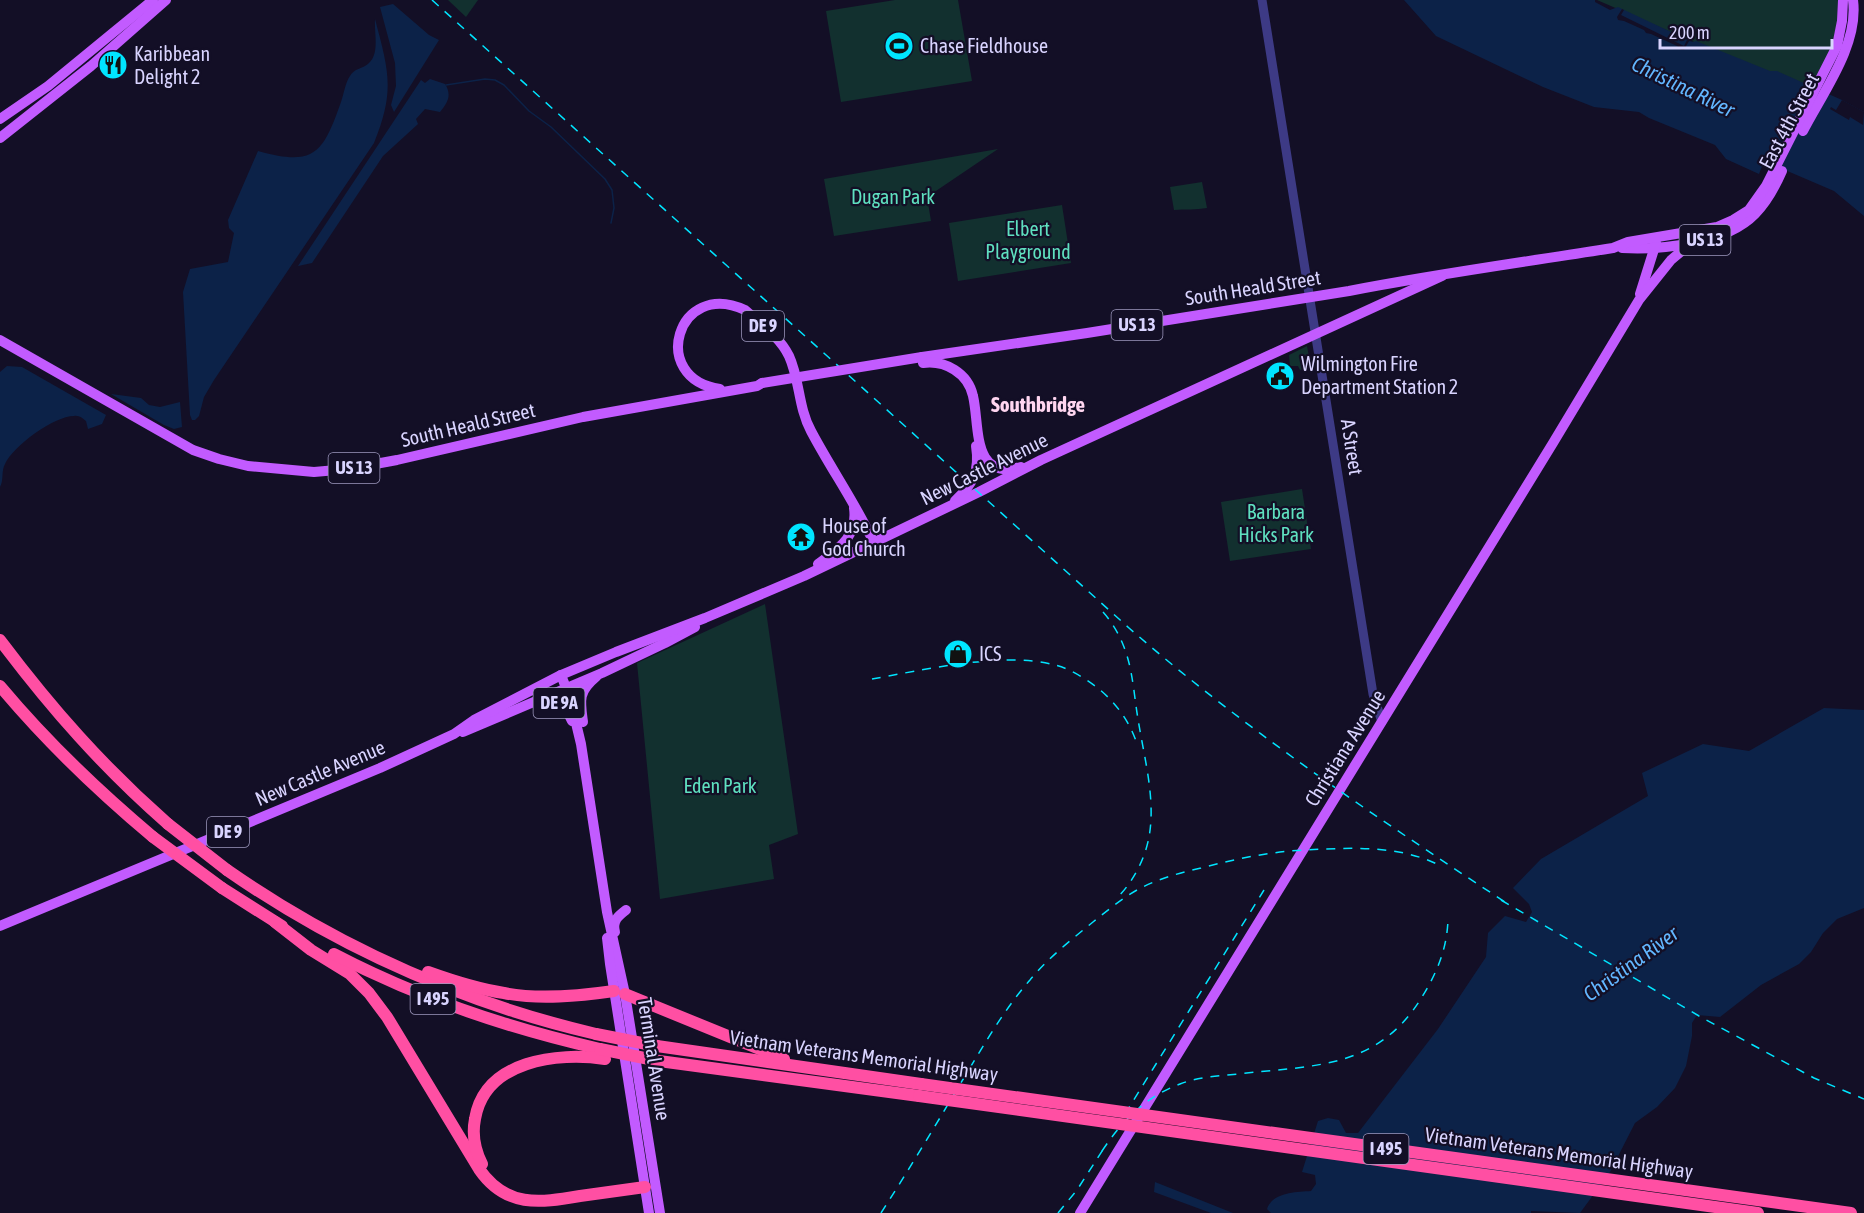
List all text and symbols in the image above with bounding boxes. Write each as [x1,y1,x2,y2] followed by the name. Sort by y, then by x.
[1660,12,1832,50] scale bar
[1669,22,1710,43] text: 200 m
[883,30,915,62] sports icon: Chase Fieldhouse
[920,34,1048,57] place label: Chase Fieldhouse
[134,42,210,88] place label: Karibbean Delight 2
[97,49,129,81] restaurant icon: Karibbean Delight 2
[1628,51,1739,122] water label: Christina River
[1754,69,1823,172] street label: East 4th Street
[851,185,935,208] park label: Dugan Park
[985,217,1071,263] park label: Elbert Playground
[1680,225,1730,255] road number: US 13
[1184,265,1323,310] street label: South Heald Street
[1112,310,1162,340] road number: US 13
[742,311,784,341] road number: DE 9
[1301,352,1458,398] place label: Wilmington Fire Department Station 2
[1264,360,1296,392] public building icon: Wilmington Fire Department Station 2
[991,392,1085,416] district label: Southbridge
[399,398,537,451] street label: South Heald Street
[1337,417,1368,477] street label: A Street
[916,428,1051,509] street label: New Castle Avenue
[328,453,380,483] road number: US 13
[1238,500,1314,546] park label: Barbara Hicks Park
[822,514,906,560] place label: House of God Church
[785,521,817,553] temple icon: House of God Church
[942,638,974,670] shop icon: ICS
[979,642,1002,665] place label: ICS
[1300,685,1390,810] street label: Christiana Avenue
[534,688,584,718] road number: DE 9A
[251,735,388,810] street label: New Castle Avenue
[684,774,757,797] park label: Eden Park
[207,817,249,847] road number: DE 9
[1578,920,1683,1006] water label: Christina River
[410,984,456,1014] road number: I 495
[633,996,676,1122] street label: Terminal Avenue
[729,1025,1000,1086] street label: Vietnam Veterans Memorial Highway
[1424,1122,1695,1183] street label: Vietnam Veterans Memorial Highway
[1364,1134,1408,1164] road number: I 495

